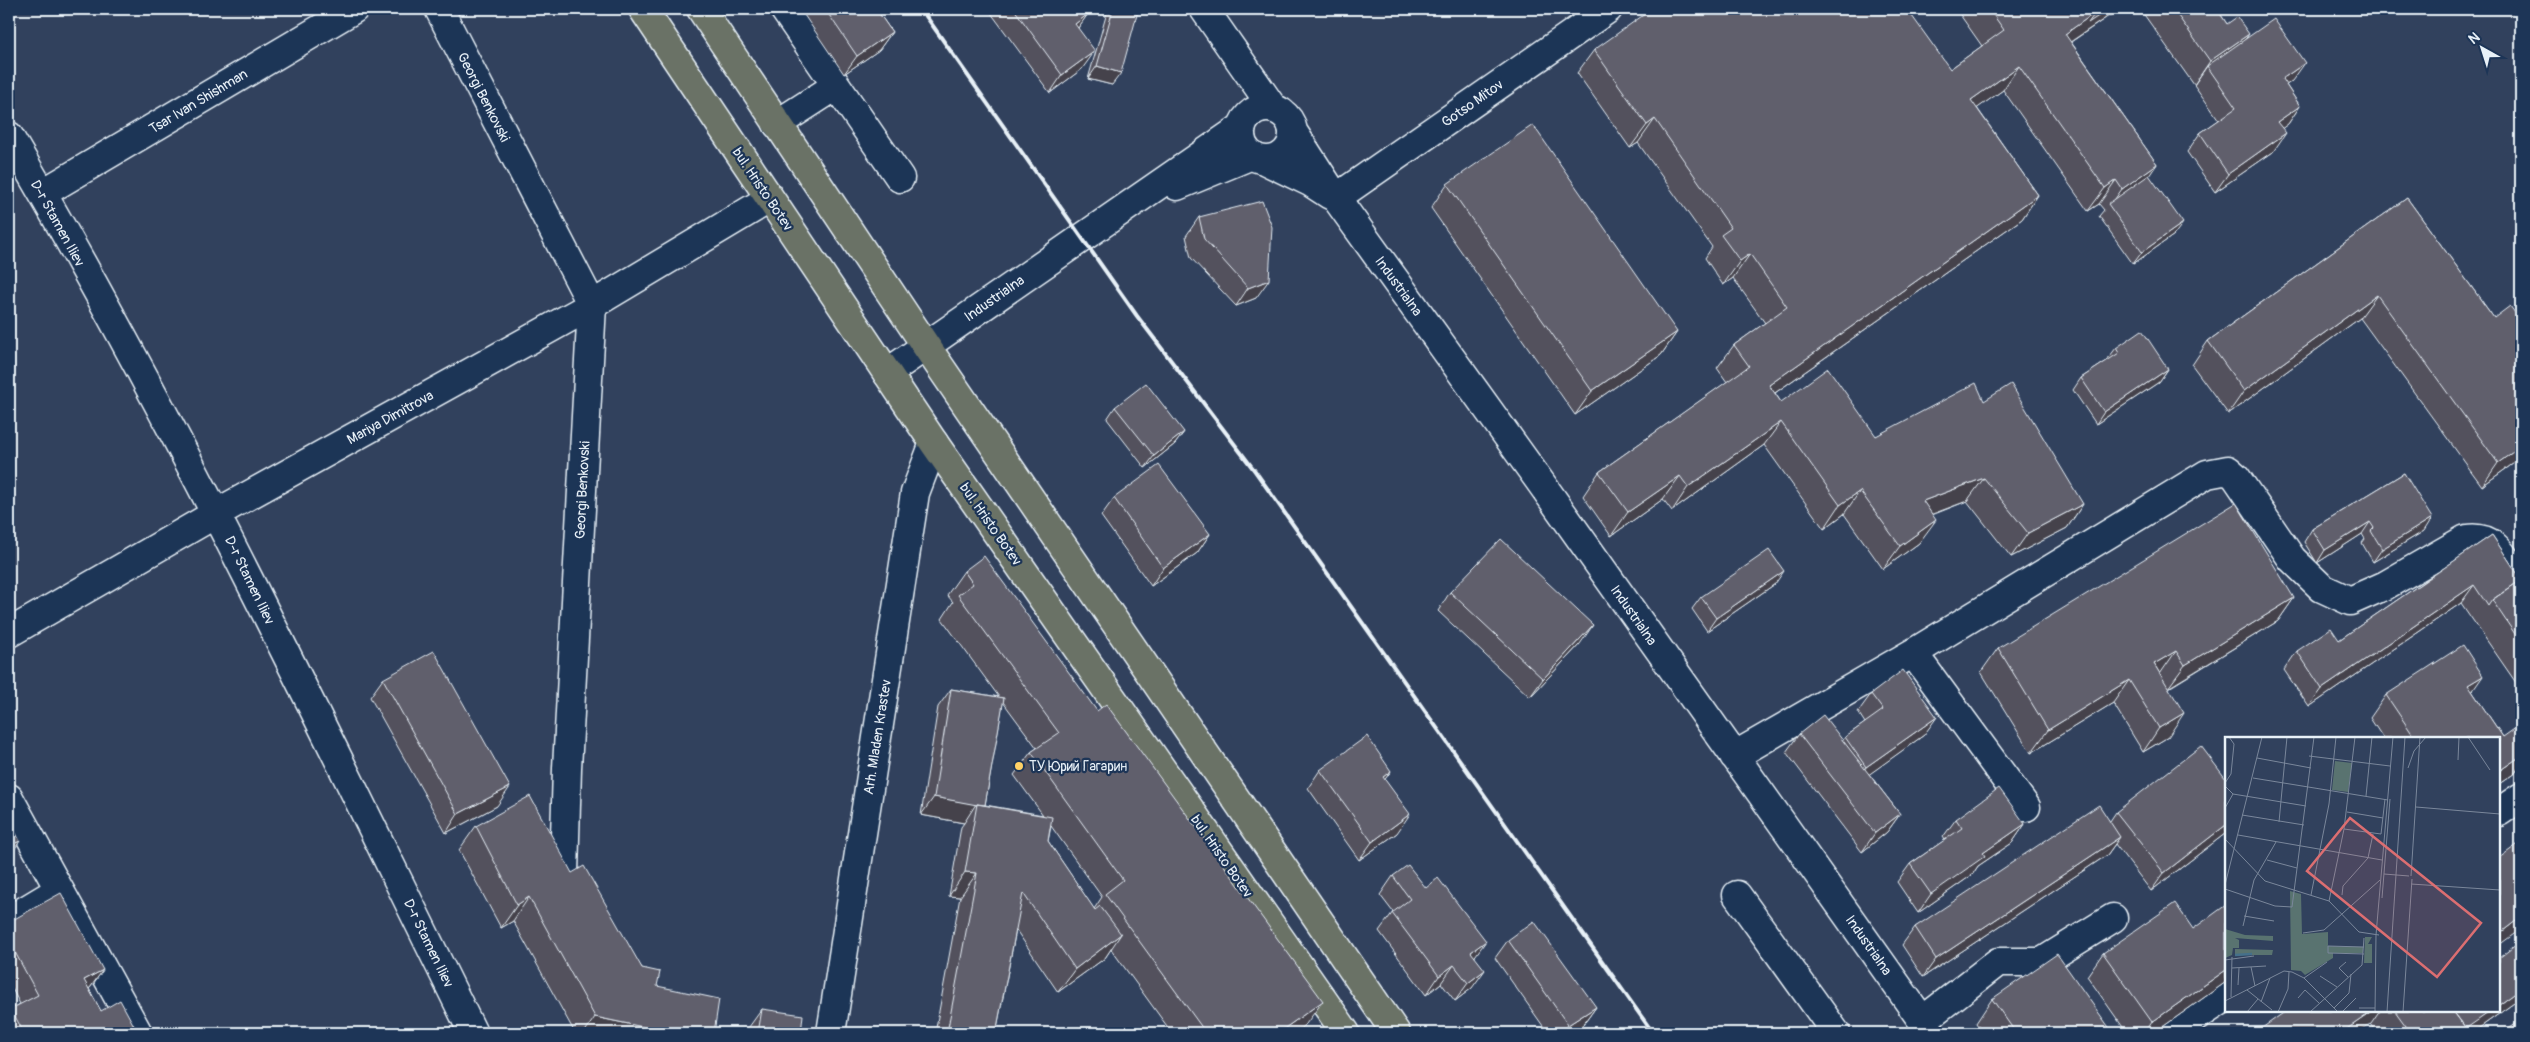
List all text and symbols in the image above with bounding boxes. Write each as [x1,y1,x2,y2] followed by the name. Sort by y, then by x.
[2458,22,2508,72] north arrow
[2465,29,2483,48] text: N
[454,50,514,145] street label: Georgi Benkovski
[146,65,251,138] street label: Tsar Ivan Shishman
[1438,76,1506,131] street label: Gotso Mitov
[729,145,797,234] street label: bul. Hristo Botev
[27,177,88,269] street label: D-r Stamen Iliev
[1371,253,1426,319] street label: Industrialna
[961,272,1028,325] street label: Industrialna
[344,387,436,448] street label: Mariya Dimitrova
[571,440,594,539] street label: Georgi Benkovski
[956,480,1025,569] street label: bul. Hristo Botev
[221,533,278,627] street label: D-r Stamen Iliev
[1607,582,1660,649] street label: Industrialna
[860,678,895,796] street label: Arh. Mladen Krastev
[2225,737,2500,1012] inset map
[1029,758,1127,775] place label: ТУ Юрий Гагарин
[1013,760,1025,772] marker: ТУ Юрий Гагарин
[1187,812,1256,901] street label: bul. Hristo Botev
[400,896,457,990] street label: D-r Stamen Iliev
[1842,912,1895,979] street label: Industrialna

